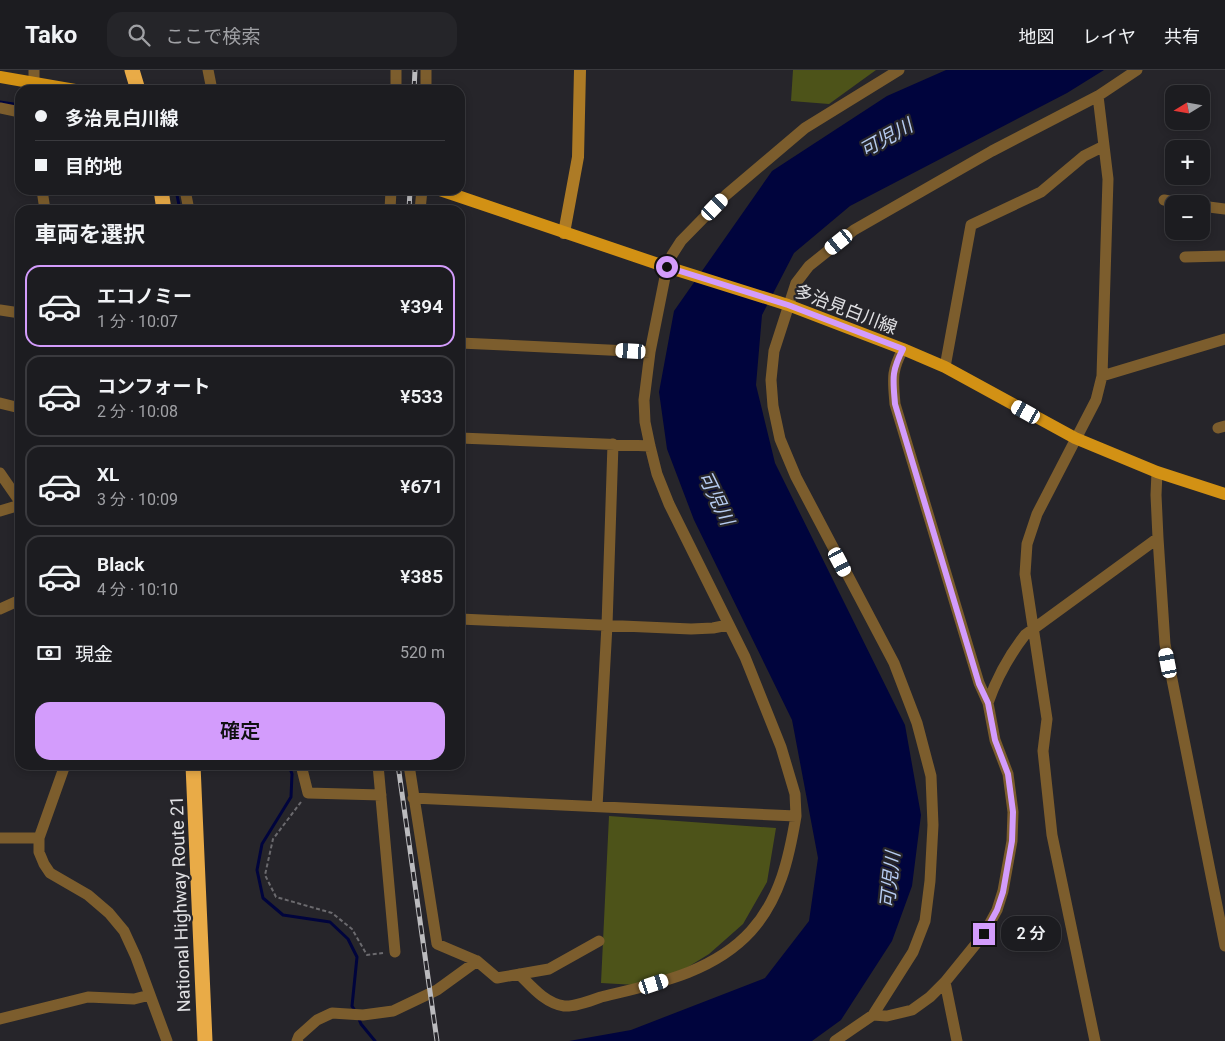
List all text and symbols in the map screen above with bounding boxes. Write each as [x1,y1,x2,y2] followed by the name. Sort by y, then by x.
[107,12,457,57] search box
[25,21,77,49] text: Tako
[125,21,153,49] icon: search
[165,25,260,48] text: ここで検索
[1019,26,1055,47] text: 地図
[1083,26,1136,47] text: レイヤ
[1164,26,1200,47] text: 共有
[1165,85,1210,130] north arrow
[1165,85,1210,240] map controls
[65,107,179,130] text: 多治見白川線
[855,113,918,162] water label: 可児川
[1165,140,1210,185] button: +
[65,155,122,178] text: 目的地
[699,191,730,223] car
[1165,195,1210,240] button: −
[35,222,145,247] text: 車両を選択
[822,227,855,257] car
[656,256,678,278] route start
[792,280,900,338] street label: 多治見白川線
[37,284,82,329] icon: car
[97,285,192,308] text: エコノミー
[400,295,443,318] text: ¥394
[97,312,178,331] text: 1 分 · 10:07
[615,343,646,359] car
[37,374,82,419] icon: car
[97,375,210,398] text: コンフォート
[400,385,443,408] text: ¥533
[1009,398,1042,426] car
[97,402,178,421] text: 2 分 · 10:08
[97,463,119,486] text: XL
[37,464,82,509] icon: car
[693,467,740,530] water label: 可児川
[400,475,443,498] text: ¥671
[97,490,178,509] text: 3 分 · 10:09
[826,545,853,579] car
[97,553,144,576] text: Black
[37,554,82,599] icon: car
[400,565,443,588] text: ¥385
[97,580,178,599] text: 4 分 · 10:10
[35,639,63,667] icon: cash
[75,643,113,666] text: 現金
[400,643,445,662] text: 520 m
[1157,647,1178,679] car
[35,702,445,760] button: 確定
[166,795,194,1013] street label: National Highway Route 21
[876,848,905,910] water label: 可児川
[1002,916,1062,952] callout: 2 分
[973,923,995,945] route end
[1016,924,1046,943] text: 2 分
[637,972,670,996] car

